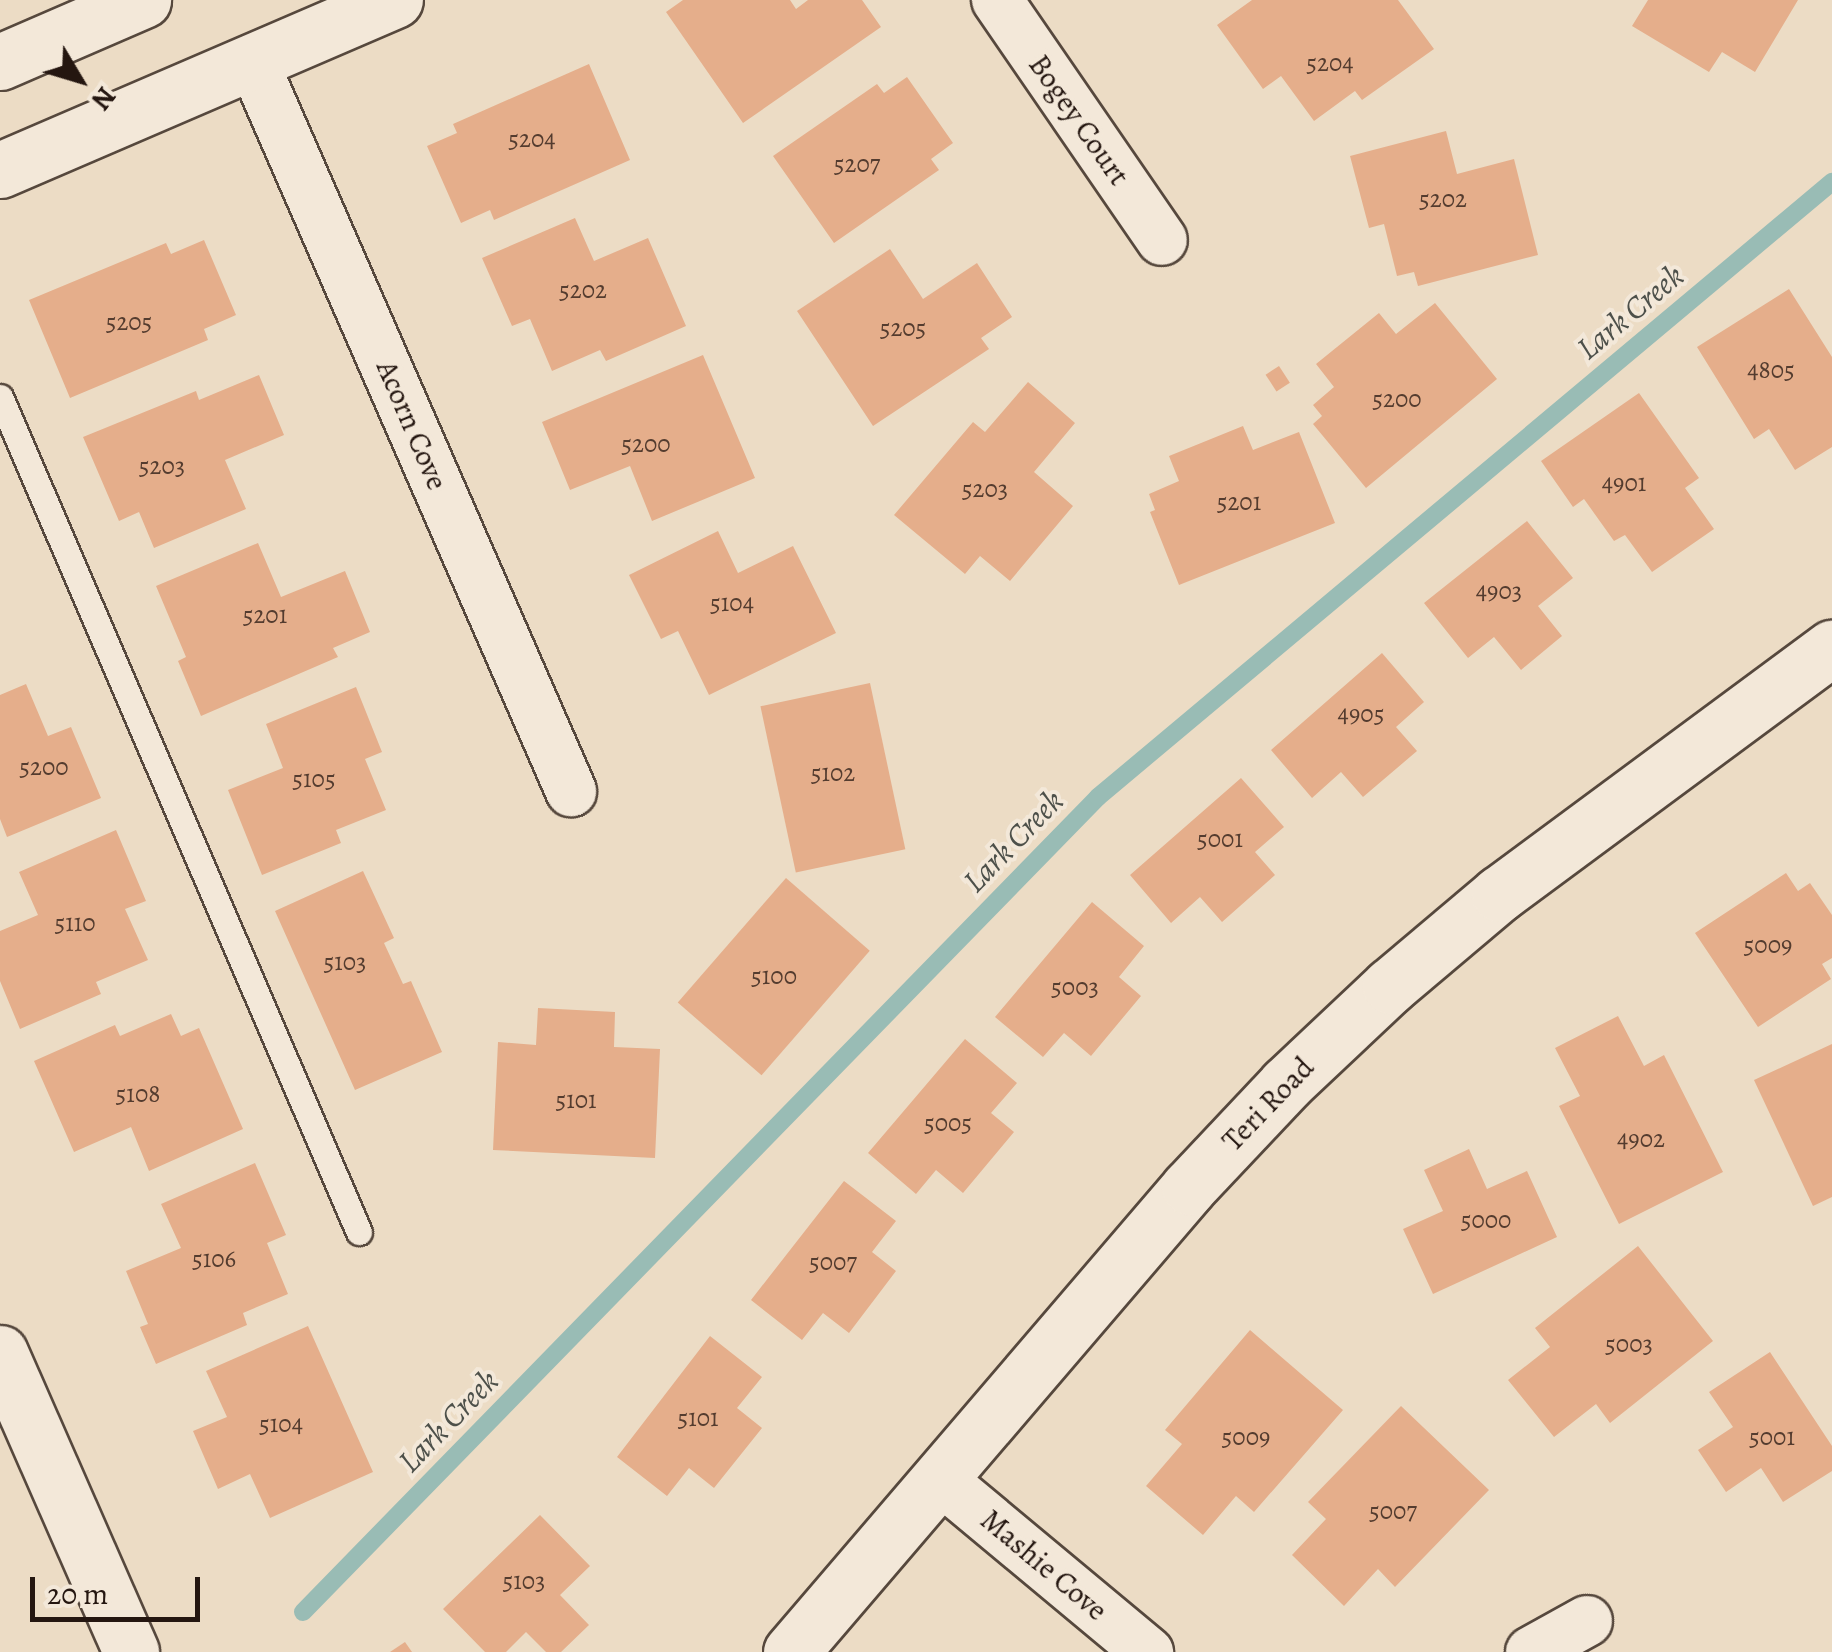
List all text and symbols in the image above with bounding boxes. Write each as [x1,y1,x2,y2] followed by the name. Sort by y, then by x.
[30,30,130,130] north arrow
[1021,48,1137,192] street label: Bogey Court
[1306,48,1354,78] house number: 5204
[82,79,125,118] text: N
[508,124,556,154] house number: 5204
[834,149,880,179] house number: 5207
[1419,184,1467,214] house number: 5202
[1569,256,1691,368] water label: Lark Creek
[559,275,607,305] house number: 5202
[106,307,152,337] house number: 5205
[880,313,926,343] house number: 5205
[369,355,455,495] street label: Acorn Cove
[1747,355,1795,385] house number: 4805
[1372,384,1422,414] house number: 5200
[621,429,671,459] house number: 5200
[139,451,185,481] house number: 5203
[1602,468,1646,498] house number: 4901
[962,474,1008,504] house number: 5203
[1217,487,1261,517] house number: 5201
[1476,576,1522,606] house number: 4903
[710,588,754,618] house number: 5104
[243,600,287,630] house number: 5201
[1338,699,1384,729] house number: 4905
[19,752,69,782] house number: 5200
[811,758,855,788] house number: 5102
[292,764,336,794] house number: 5105
[955,782,1071,900] water label: Lark Creek
[1197,824,1243,854] house number: 5001
[54,908,96,938] house number: 5110
[1744,930,1792,960] house number: 5009
[323,947,367,977] house number: 5103
[751,961,797,991] house number: 5100
[1051,972,1099,1002] house number: 5003
[1215,1050,1321,1158] street label: Teri Road
[116,1079,160,1109] house number: 5108
[555,1085,597,1115] house number: 5101
[924,1108,972,1138] house number: 5005
[1617,1124,1665,1154] house number: 4902
[1461,1205,1511,1235] house number: 5000
[192,1244,236,1274] house number: 5106
[809,1247,857,1277] house number: 5007
[1605,1329,1653,1359] house number: 5003
[390,1362,506,1480] water label: Lark Creek
[677,1403,719,1433] house number: 5101
[259,1409,303,1439] house number: 5104
[1222,1422,1270,1452] house number: 5009
[1749,1422,1795,1452] house number: 5001
[1369,1496,1417,1526] house number: 5007
[973,1502,1115,1628] street label: Mashie Cove
[35,1557,205,1619] scale bar
[502,1566,546,1596] house number: 5103
[47,1574,108,1614] text: 20 m

